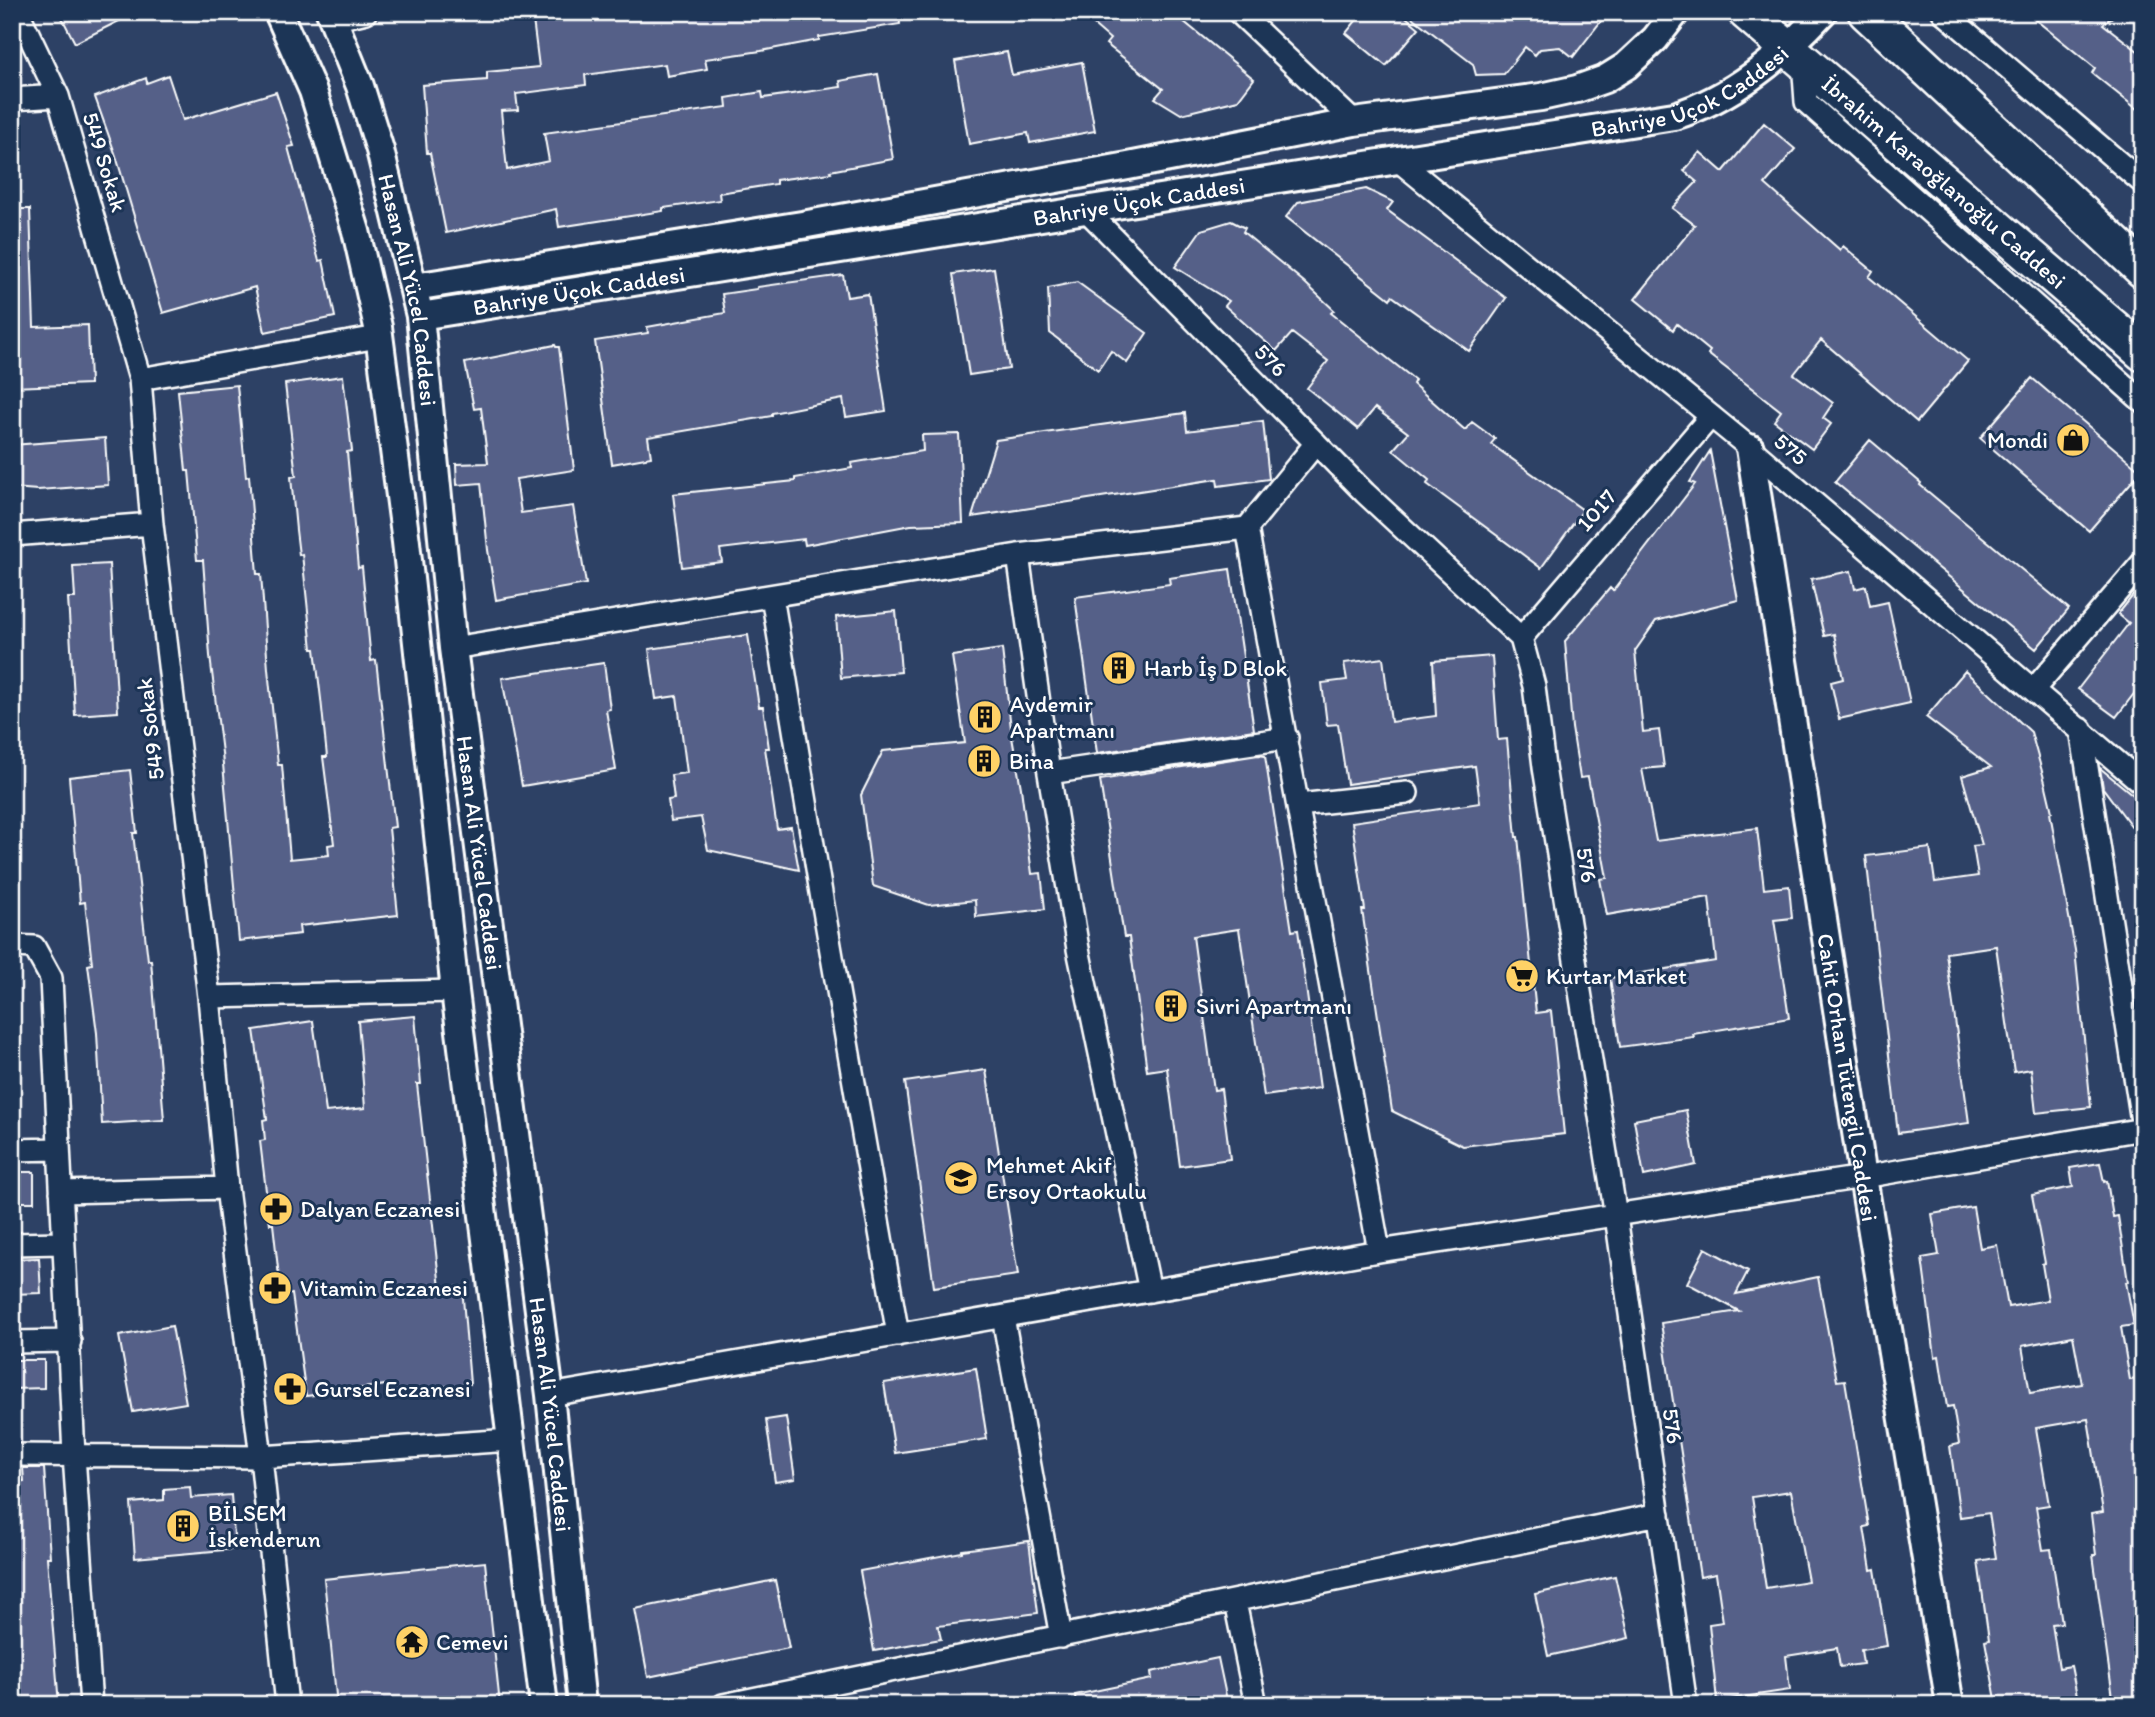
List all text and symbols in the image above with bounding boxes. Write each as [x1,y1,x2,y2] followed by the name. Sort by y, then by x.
[1589,39,1794,143] street label: Bahriye Üçok Caddesi
[1816,70,2072,295] street label: İbrahim Karaoğlanoğlu Caddesi
[77,109,133,215] street label: 549 Sokak
[372,171,443,407] street label: Hasan Ali Yücel Caddesi
[1031,171,1247,232] street label: Bahriye Üçok Caddesi
[471,260,687,321] street label: Bahriye Üçok Caddesi
[1248,337,1294,383] street label: 576
[2054,421,2092,459] shop icon: Mondi
[1987,426,2048,454] place label: Mondi
[1768,427,1814,471] street label: 575
[1570,483,1622,537] street label: 1017
[1100,649,1138,687] building icon: Harb İş D Blok
[1144,654,1287,682] place label: Harb İş D Blok
[130,676,170,782] street label: 549 Sokak
[1010,690,1115,744] place label: Aydemir Apartmanı
[966,698,1004,736] building icon: Aydemir Apartmanı
[451,734,509,972] street label: Hasan Ali Yücel Caddesi
[965,742,1003,780] building icon: Bina
[1009,747,1054,775] place label: Bina
[1570,845,1604,885] street label: 576
[1811,931,1884,1224] street label: Cahit Orhan Tütengil Caddesi
[1503,957,1541,995] supermarket icon: Kurtar Market
[1546,962,1687,990] place label: Kurtar Market
[1152,987,1190,1025] building icon: Sivri Apartmanı
[1196,992,1352,1020] place label: Sivri Apartmanı
[986,1151,1147,1205] place label: Mehmet Akif Ersoy Ortaokulu
[942,1159,980,1197] school or university icon: Mehmet Akif Ersoy Ortaokulu
[257,1190,295,1228] pharmacy icon: Dalyan Eczanesi
[300,1195,460,1223] place label: Dalyan Eczanesi
[256,1269,294,1307] pharmacy icon: Vitamin Eczanesi
[300,1274,468,1302] place label: Vitamin Eczanesi
[523,1295,578,1533] street label: Hasan Ali Yücel Caddesi
[271,1370,309,1408] pharmacy icon: Gursel Eczanesi
[314,1375,471,1403] place label: Gursel Eczanesi
[1657,1406,1689,1446] street label: 576
[208,1499,321,1553] place label: BİLSEM İskenderun
[164,1507,202,1545] building icon: BİLSEM İskenderun
[393,1623,431,1661] temple icon: Cemevi
[436,1628,509,1656] place label: Cemevi

